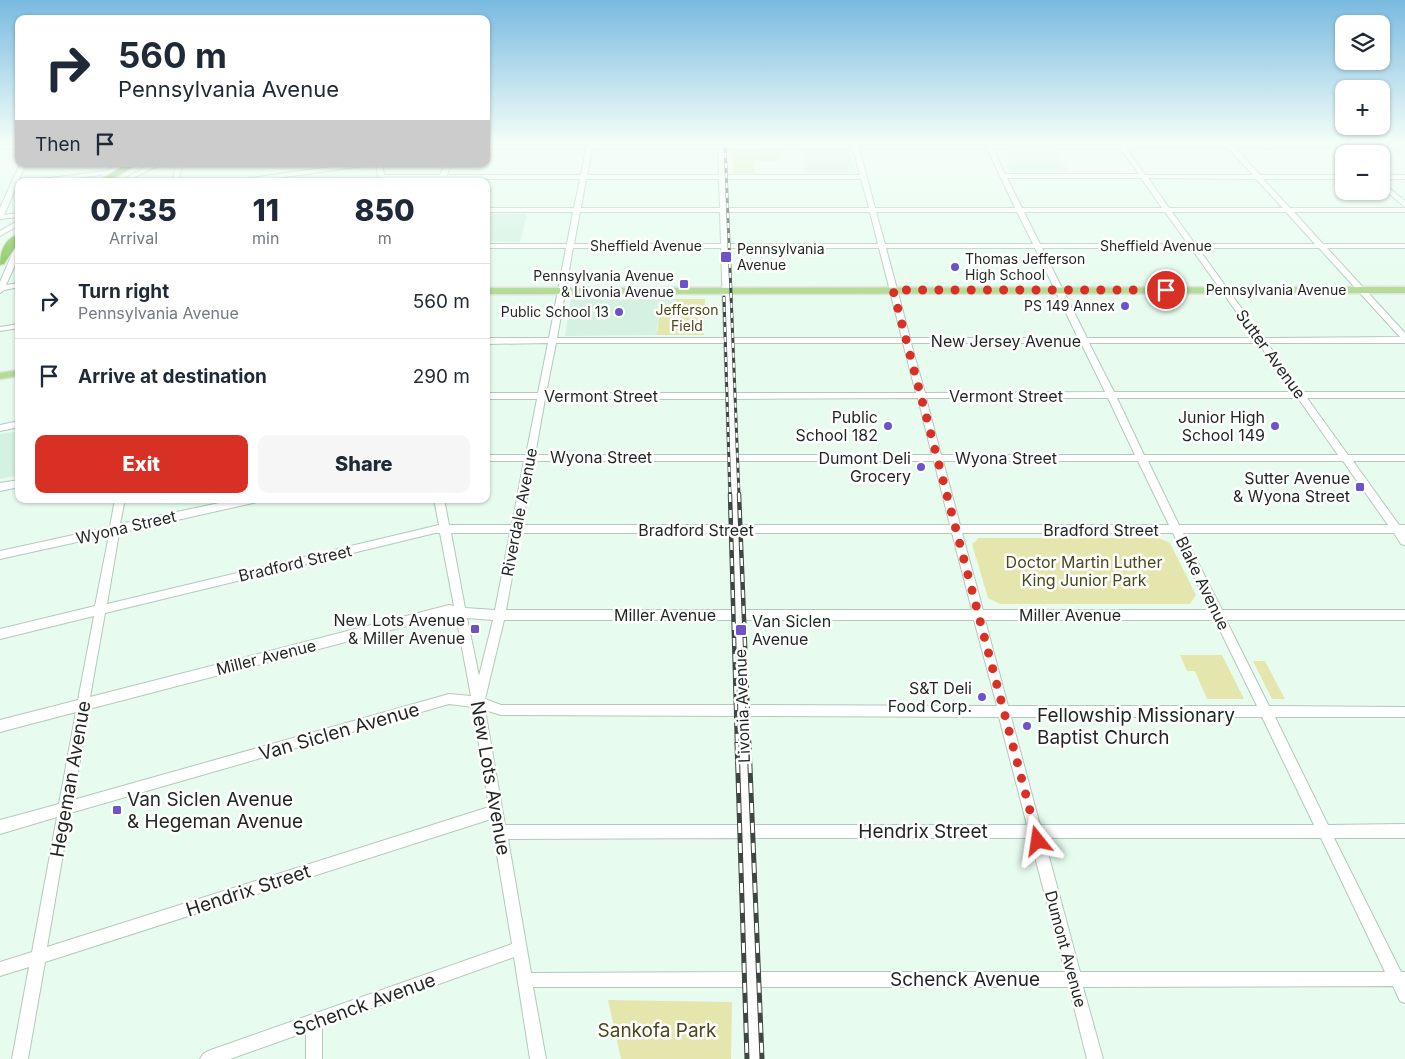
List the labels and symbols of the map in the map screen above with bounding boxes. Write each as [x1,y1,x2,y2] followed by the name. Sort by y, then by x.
[590,237,702,254] street label: Sheffield Avenue
[1100,237,1212,254] street label: Sheffield Avenue
[737,240,825,273] place label: Pennsylvania Avenue
[719,250,733,264] marker: Pennsylvania Avenue
[965,250,1085,283] place label: Thomas Jefferson High School
[949,261,961,273] marker: Thomas Jefferson High School
[533,267,674,300] place label: Pennsylvania Avenue & Livonia Avenue
[1145,269,1187,311] pin
[678,278,690,290] marker: Pennsylvania Avenue & Livonia Avenue
[1206,281,1346,298] street label: Pennsylvania Avenue
[1024,297,1115,314] place label: PS 149 Annex
[1119,300,1131,312] marker: PS 149 Annex
[655,301,719,334] park label: Jefferson Field
[501,303,609,320] place label: Public School 13
[1232,305,1310,403] street label: Sutter Avenue
[613,306,625,318] marker: Public School 13
[931,331,1081,351] street label: New Jersey Avenue
[544,386,658,406] street label: Vermont Street
[949,386,1063,406] street label: Vermont Street
[795,407,878,445] place label: Public School 182
[1178,407,1265,445] place label: Junior High School 149
[882,420,894,432] marker: Public School 182
[1269,420,1281,432] marker: Junior High School 149
[497,446,541,578] street label: Riverdale Avenue
[550,447,652,467] street label: Wyona Street
[819,448,911,486] place label: Dumont Deli Grocery
[955,448,1057,468] street label: Wyona Street
[915,461,927,473] marker: Dumont Deli Grocery
[1233,468,1350,506] place label: Sutter Avenue & Wyona Street
[1354,481,1366,493] marker: Sutter Avenue & Wyona Street
[74,506,178,548] street label: Wyona Street
[638,520,754,540] street label: Bradford Street
[1043,520,1159,540] street label: Bradford Street
[1172,533,1234,633] street label: Blake Avenue
[236,540,354,586] street label: Bradford Street
[1006,552,1162,590] park label: Doctor Martin Luther King Junior Park
[614,605,716,625] street label: Miller Avenue
[1019,605,1121,625] street label: Miller Avenue
[333,610,465,648] place label: New Lots Avenue & Miller Avenue
[752,611,831,649] place label: Van Siclen Avenue
[469,623,481,635] marker: New Lots Avenue & Miller Avenue
[734,623,748,637] marker: Van Siclen Avenue
[214,635,318,679] street label: Miller Avenue
[730,649,754,763] street label: Livonia Avenue
[888,678,972,716] place label: S&T Deli Food Corp.
[976,691,988,703] marker: S&T Deli Food Corp.
[256,698,422,765] street label: Van Siclen Avenue
[45,699,96,859] street label: Hegeman Avenue
[466,699,515,857] street label: New Lots Avenue
[1037,704,1235,749] place label: Fellowship Missionary Baptist Church
[1021,720,1033,732] marker: Fellowship Missionary Baptist Church
[127,788,303,833] place label: Van Siclen Avenue & Hegeman Avenue
[111,804,123,816] marker: Van Siclen Avenue & Hegeman Avenue
[1011,814,1063,866] position arrow
[858,820,988,843] street label: Hendrix Street
[183,860,313,921] street label: Hendrix Street
[1041,888,1091,1010] street label: Dumont Avenue
[290,968,439,1041] street label: Schenck Avenue
[890,968,1040,991] street label: Schenck Avenue
[598,1019,717,1042] park label: Sankofa Park

